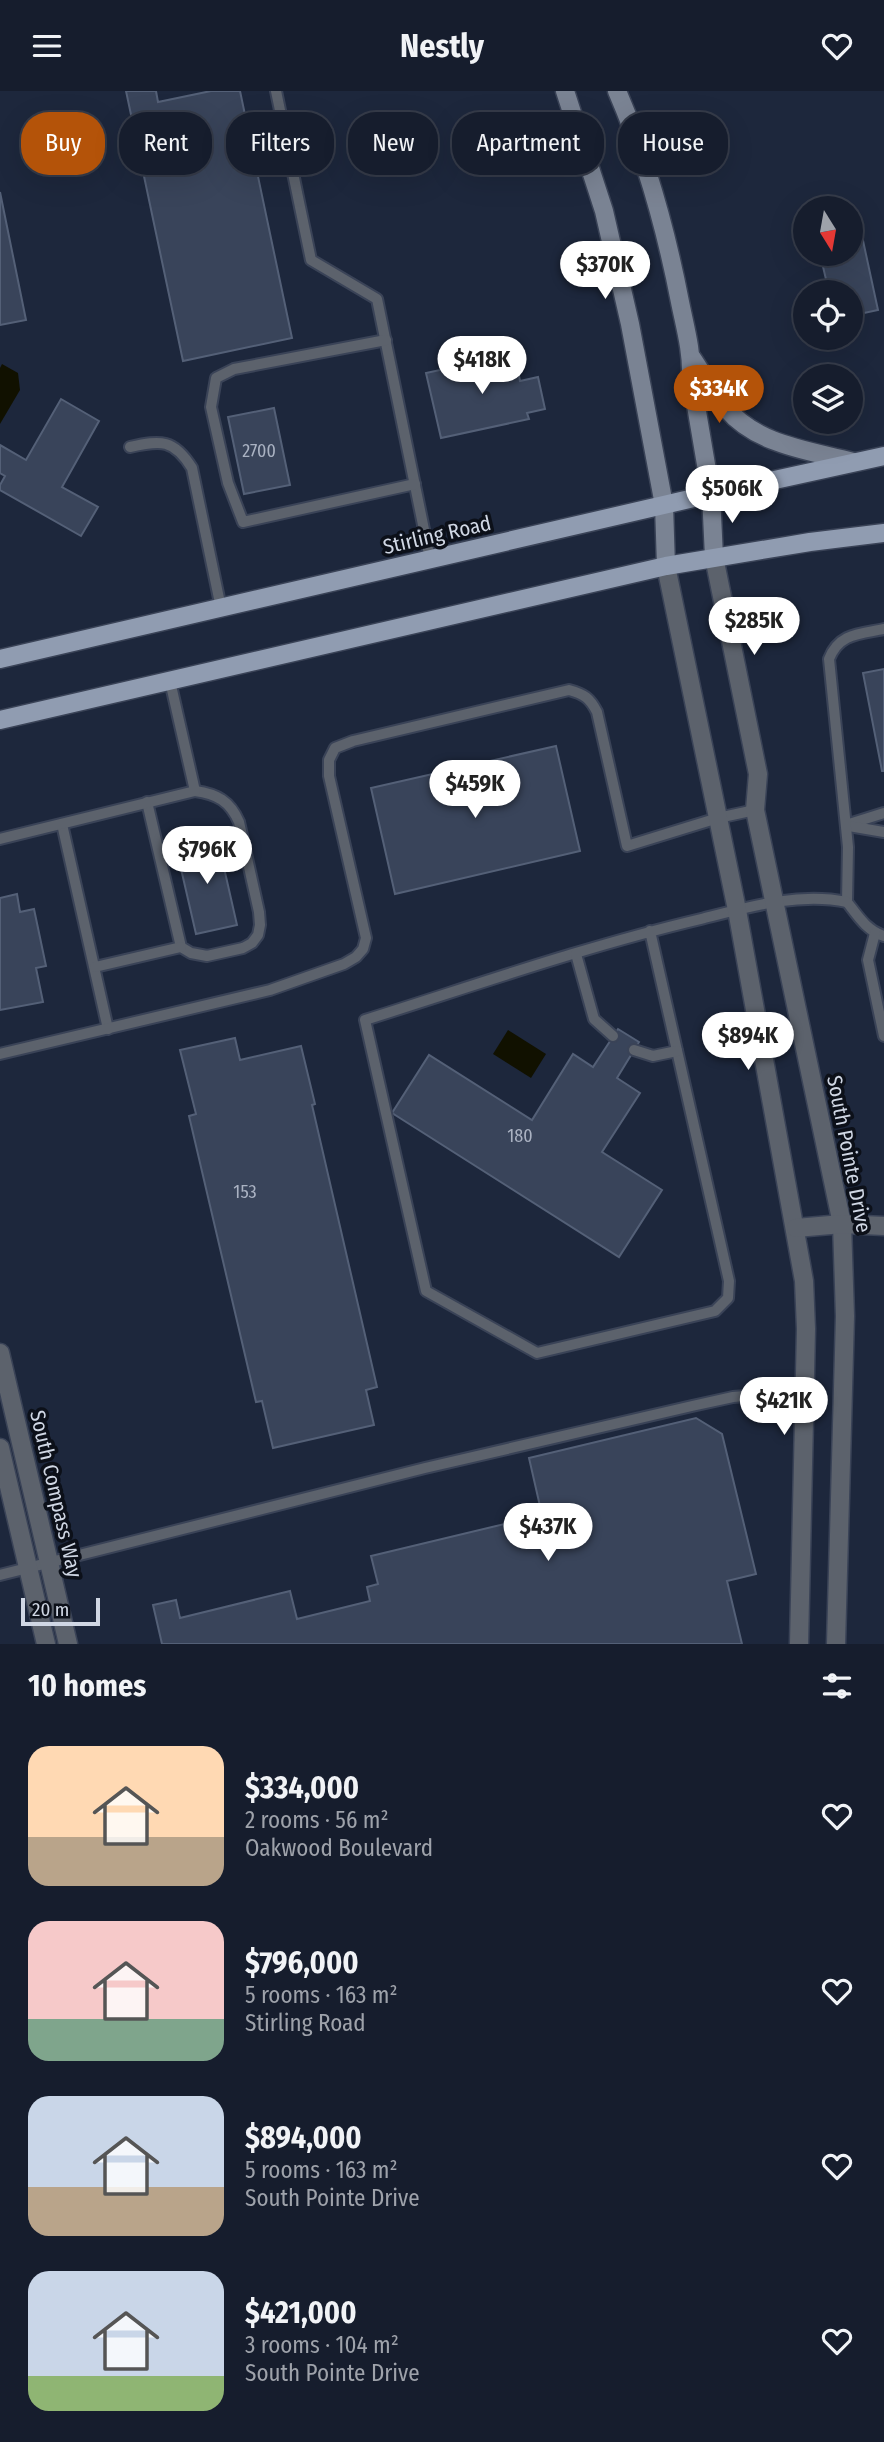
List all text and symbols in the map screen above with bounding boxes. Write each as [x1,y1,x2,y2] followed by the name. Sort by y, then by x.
[28,27,66,65] icon: menu
[400,27,484,65] text: Nestly
[818,27,856,65] icon: heart
[21,112,105,175] chip: Buy
[119,112,212,175] chip: Rent
[226,112,334,175] chip: Filters
[348,112,438,175] chip: New
[452,112,604,175] chip: Apartment
[618,112,728,175] chip: House
[793,196,863,266] north arrow
[793,196,863,434] map controls
[556,241,654,301] pin: $370K
[576,250,634,278] text: $370K
[793,280,863,350] button: locate
[433,337,531,396] pin: $418K
[454,345,510,373] text: $418K
[793,364,863,434] button: layers
[670,365,768,425] pin: $334K
[690,374,748,402] text: $334K
[242,440,276,462] house number: 2700
[683,465,781,525] pin: $506K
[702,474,762,502] text: $506K
[380,510,494,560] street label: Stirling Road
[705,597,803,657] pin: $285K
[725,606,783,634] text: $285K
[426,761,524,820] pin: $459K
[445,769,505,797] text: $459K
[158,827,256,886] pin: $796K
[178,835,236,863] text: $796K
[699,1013,797,1072] pin: $894K
[718,1021,778,1049] text: $894K
[821,1073,877,1235] street label: South Pointe Drive
[507,1125,533,1147] house number: 180
[233,1181,257,1203] house number: 153
[735,1377,833,1437] pin: $421K
[756,1386,812,1414] text: $421K
[24,1408,88,1581] street label: South Compass Way
[499,1503,597,1563] pin: $437K
[520,1512,576,1540] text: $437K
[21,1595,100,1627] scale bar
[32,1598,69,1621] text: 20 m
[818,1667,856,1705] icon: filters
[28,1668,146,1704] text: 10 homes
[245,1770,359,1806] text: $334,000
[84,1774,168,1858] icon: home
[818,1797,856,1835] icon: heart
[245,1806,389,1834] text: 2 rooms · 56 m²
[245,1834,433,1862] text: Oakwood Boulevard
[245,1945,359,1981] text: $796,000
[84,1949,168,2033] icon: home
[818,1972,856,2010] icon: heart
[245,1981,398,2009] text: 5 rooms · 163 m²
[245,2009,366,2037] text: Stirling Road
[245,2120,362,2156] text: $894,000
[84,2124,168,2208] icon: home
[818,2147,856,2185] icon: heart
[245,2156,398,2184] text: 5 rooms · 163 m²
[245,2184,420,2212] text: South Pointe Drive
[245,2295,357,2331] text: $421,000
[84,2299,168,2383] icon: home
[818,2322,856,2360] icon: heart
[245,2331,399,2359] text: 3 rooms · 104 m²
[245,2359,420,2387] text: South Pointe Drive

